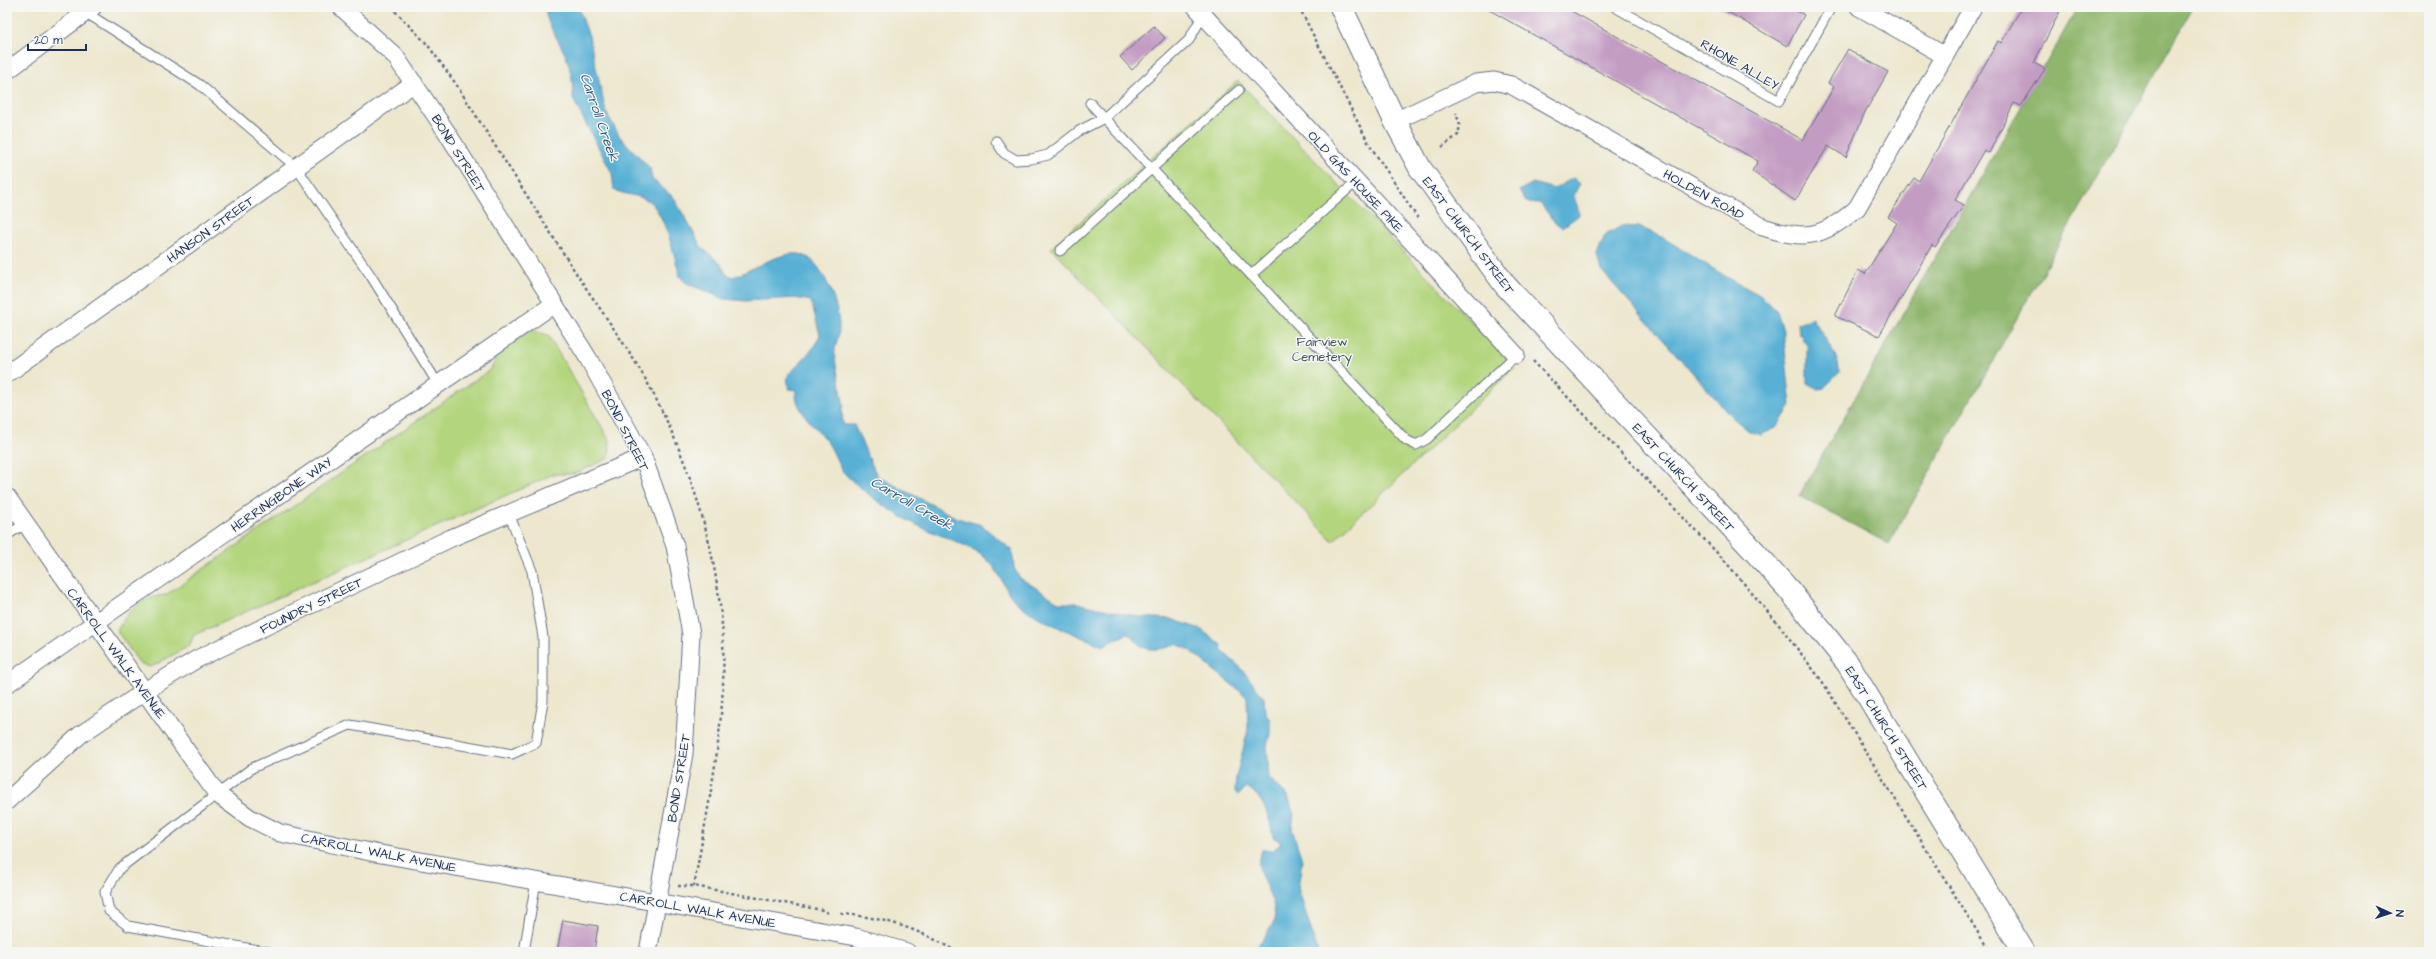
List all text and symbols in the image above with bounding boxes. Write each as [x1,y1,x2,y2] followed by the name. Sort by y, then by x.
[28,26,86,52] scale bar
[34,32,63,49] text: 20 m
[1697,35,1782,95] street label: RHONE ALLEY
[575,71,624,164] water label: Carroll Creek
[427,111,490,197] street label: BOND STREET
[1303,127,1407,237] street label: OLD GAS HOUSE PIKE
[1660,165,1748,225] street label: HOLDEN ROAD
[1418,173,1519,299] street label: EAST CHURCH STREET
[163,191,259,268] street label: HANSON STREET
[1292,333,1352,367] park label: Fairview Cemetery
[597,387,654,475] street label: BOND STREET
[1628,419,1739,537] street label: EAST CHURCH STREET
[227,453,336,537] street label: HERRINGBONE WAY
[867,472,957,536] water label: Carroll Creek
[257,573,367,639] street label: FOUNDRY STREET
[62,584,170,723] street label: CARROLL WALK AVENUE
[1841,663,1932,795] street label: EAST CHURCH STREET
[663,732,695,823] street label: BOND STREET
[300,829,458,877] street label: CARROLL WALK AVENUE
[618,887,777,933] street label: CARROLL WALK AVENUE
[2370,893,2410,933] north arrow
[2392,910,2407,917] text: N

